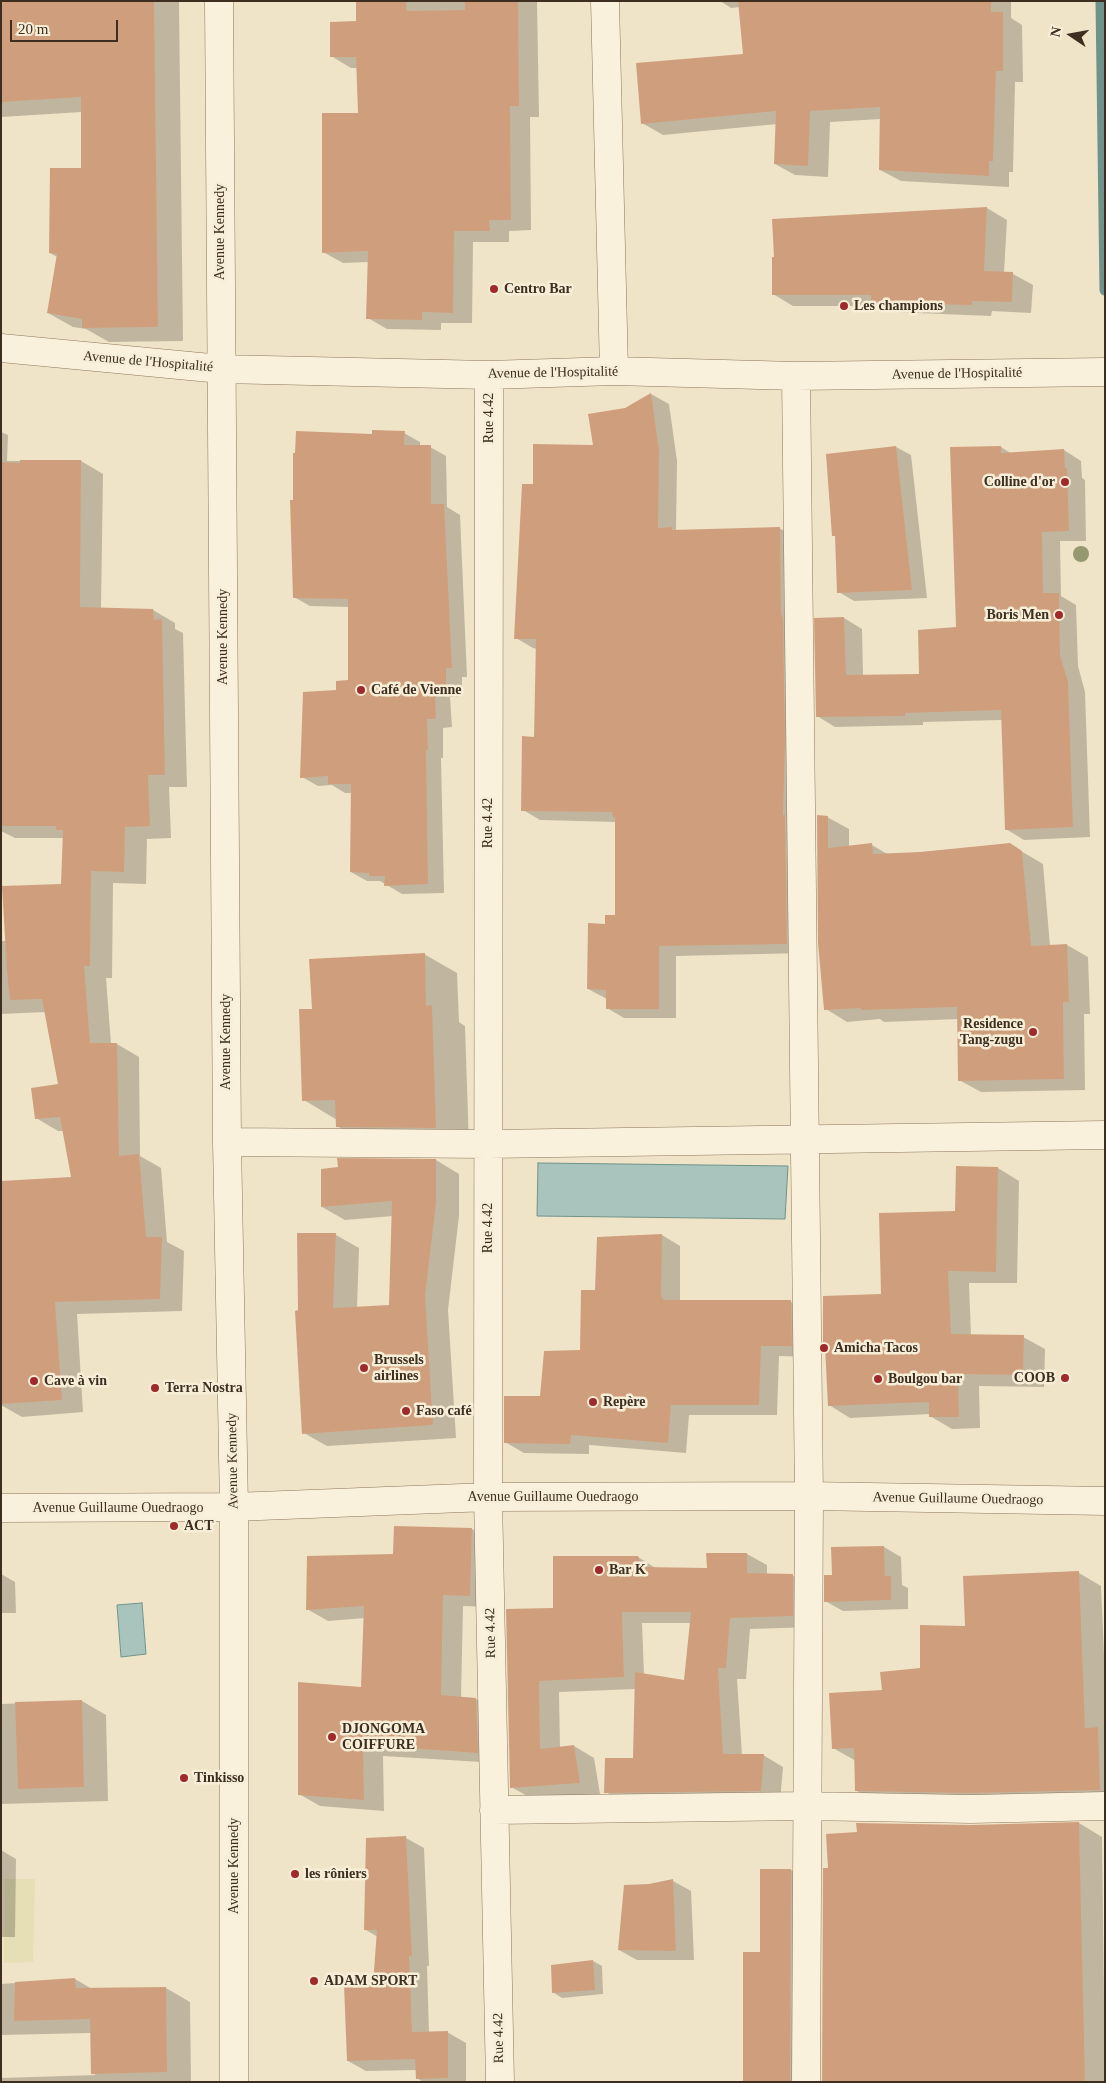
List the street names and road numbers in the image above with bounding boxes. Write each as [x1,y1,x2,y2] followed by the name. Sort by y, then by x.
[212,184,228,280] street label: Avenue Kennedy
[82,348,214,376] street label: Avenue de l'Hospitalité
[488,363,618,383] street label: Avenue de l'Hospitalité
[892,364,1022,384] street label: Avenue de l'Hospitalité
[481,393,497,443] street label: Rue 4.42
[215,589,231,685] street label: Avenue Kennedy
[480,798,496,848] street label: Rue 4.42
[218,994,234,1090] street label: Avenue Kennedy
[480,1203,496,1253] street label: Rue 4.42
[224,1413,242,1509] street label: Avenue Kennedy
[468,1489,638,1505] street label: Avenue Guillaume Ouedraogo
[872,1489,1044,1509] street label: Avenue Guillaume Ouedraogo
[33,1500,203,1516] street label: Avenue Guillaume Ouedraogo
[482,1608,500,1658] street label: Rue 4.42
[226,1818,242,1914] street label: Avenue Kennedy
[490,2013,508,2063] street label: Rue 4.42

